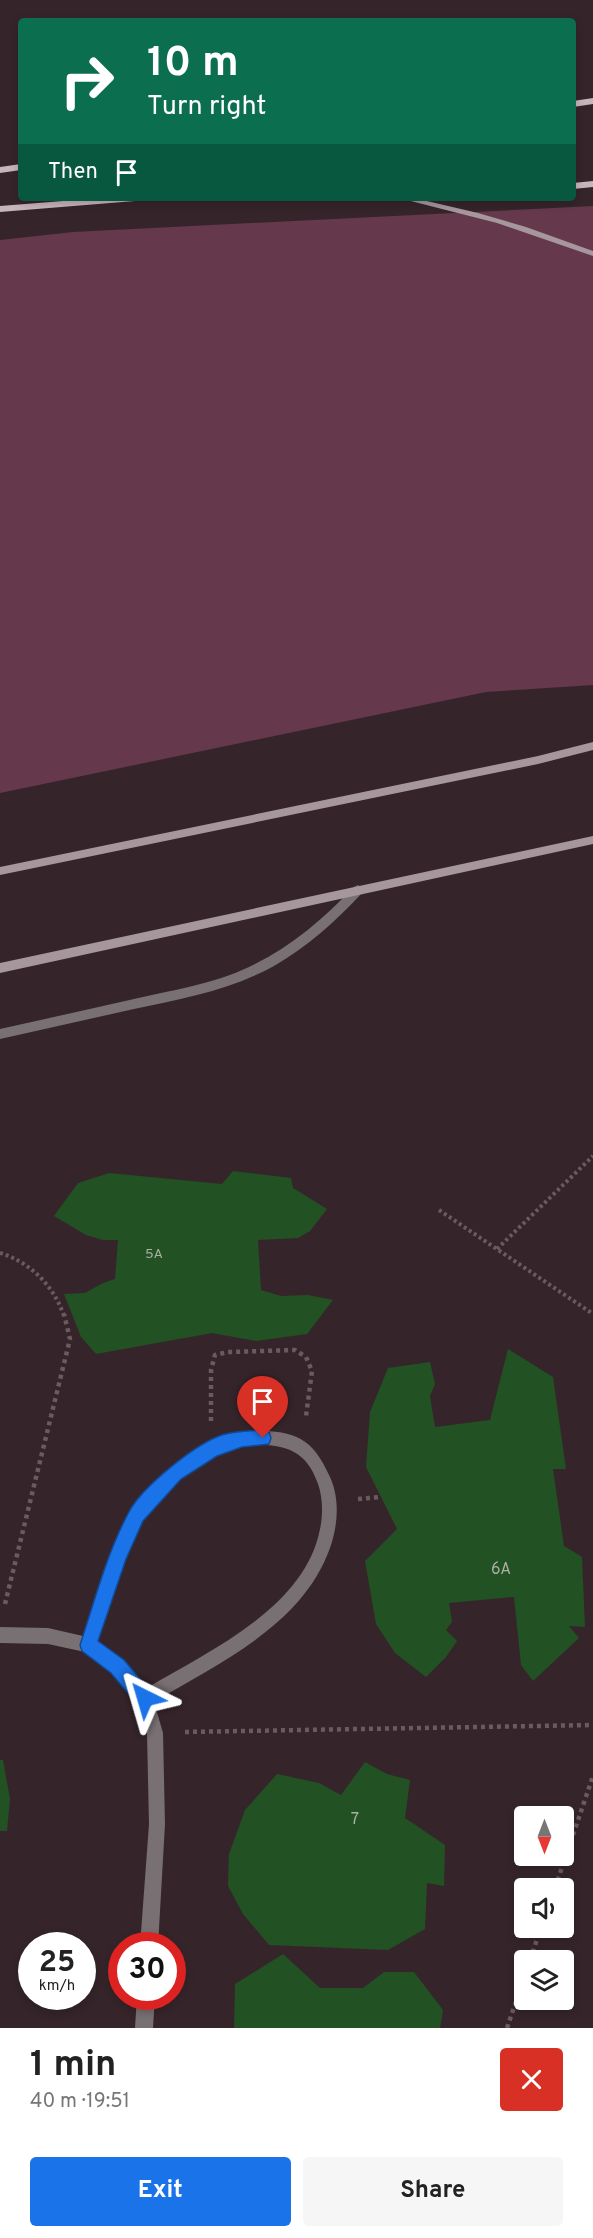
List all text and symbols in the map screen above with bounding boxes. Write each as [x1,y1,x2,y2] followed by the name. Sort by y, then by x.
[147,38,239,91] text: 10 m
[48,42,126,120] icon: right
[147,90,266,124] text: Turn right
[110,156,143,189] icon: arrive
[48,159,98,186] text: Then
[145,1246,163,1263] house number: 5A
[237,1376,288,1438] pin
[246,1385,279,1418] icon: arrive
[491,1560,511,1580] house number: 6A
[113,1666,177,1730] position arrow
[514,1806,574,1866] north arrow
[514,1806,574,2010] map controls
[351,1810,359,1830] house number: 7
[514,1878,574,1938] button: sound
[108,1932,186,2010] speed limit sign: 30
[39,1945,75,1982] text: 25
[514,1950,574,2010] button: layers
[39,1977,75,1996] text: km/h
[30,2043,116,2089] text: 1 min
[500,2048,563,2111] button: close
[30,2089,130,2115] text: 40 m · 19:51
[30,2157,291,2226] button: Exit
[303,2157,563,2226] button: Share

